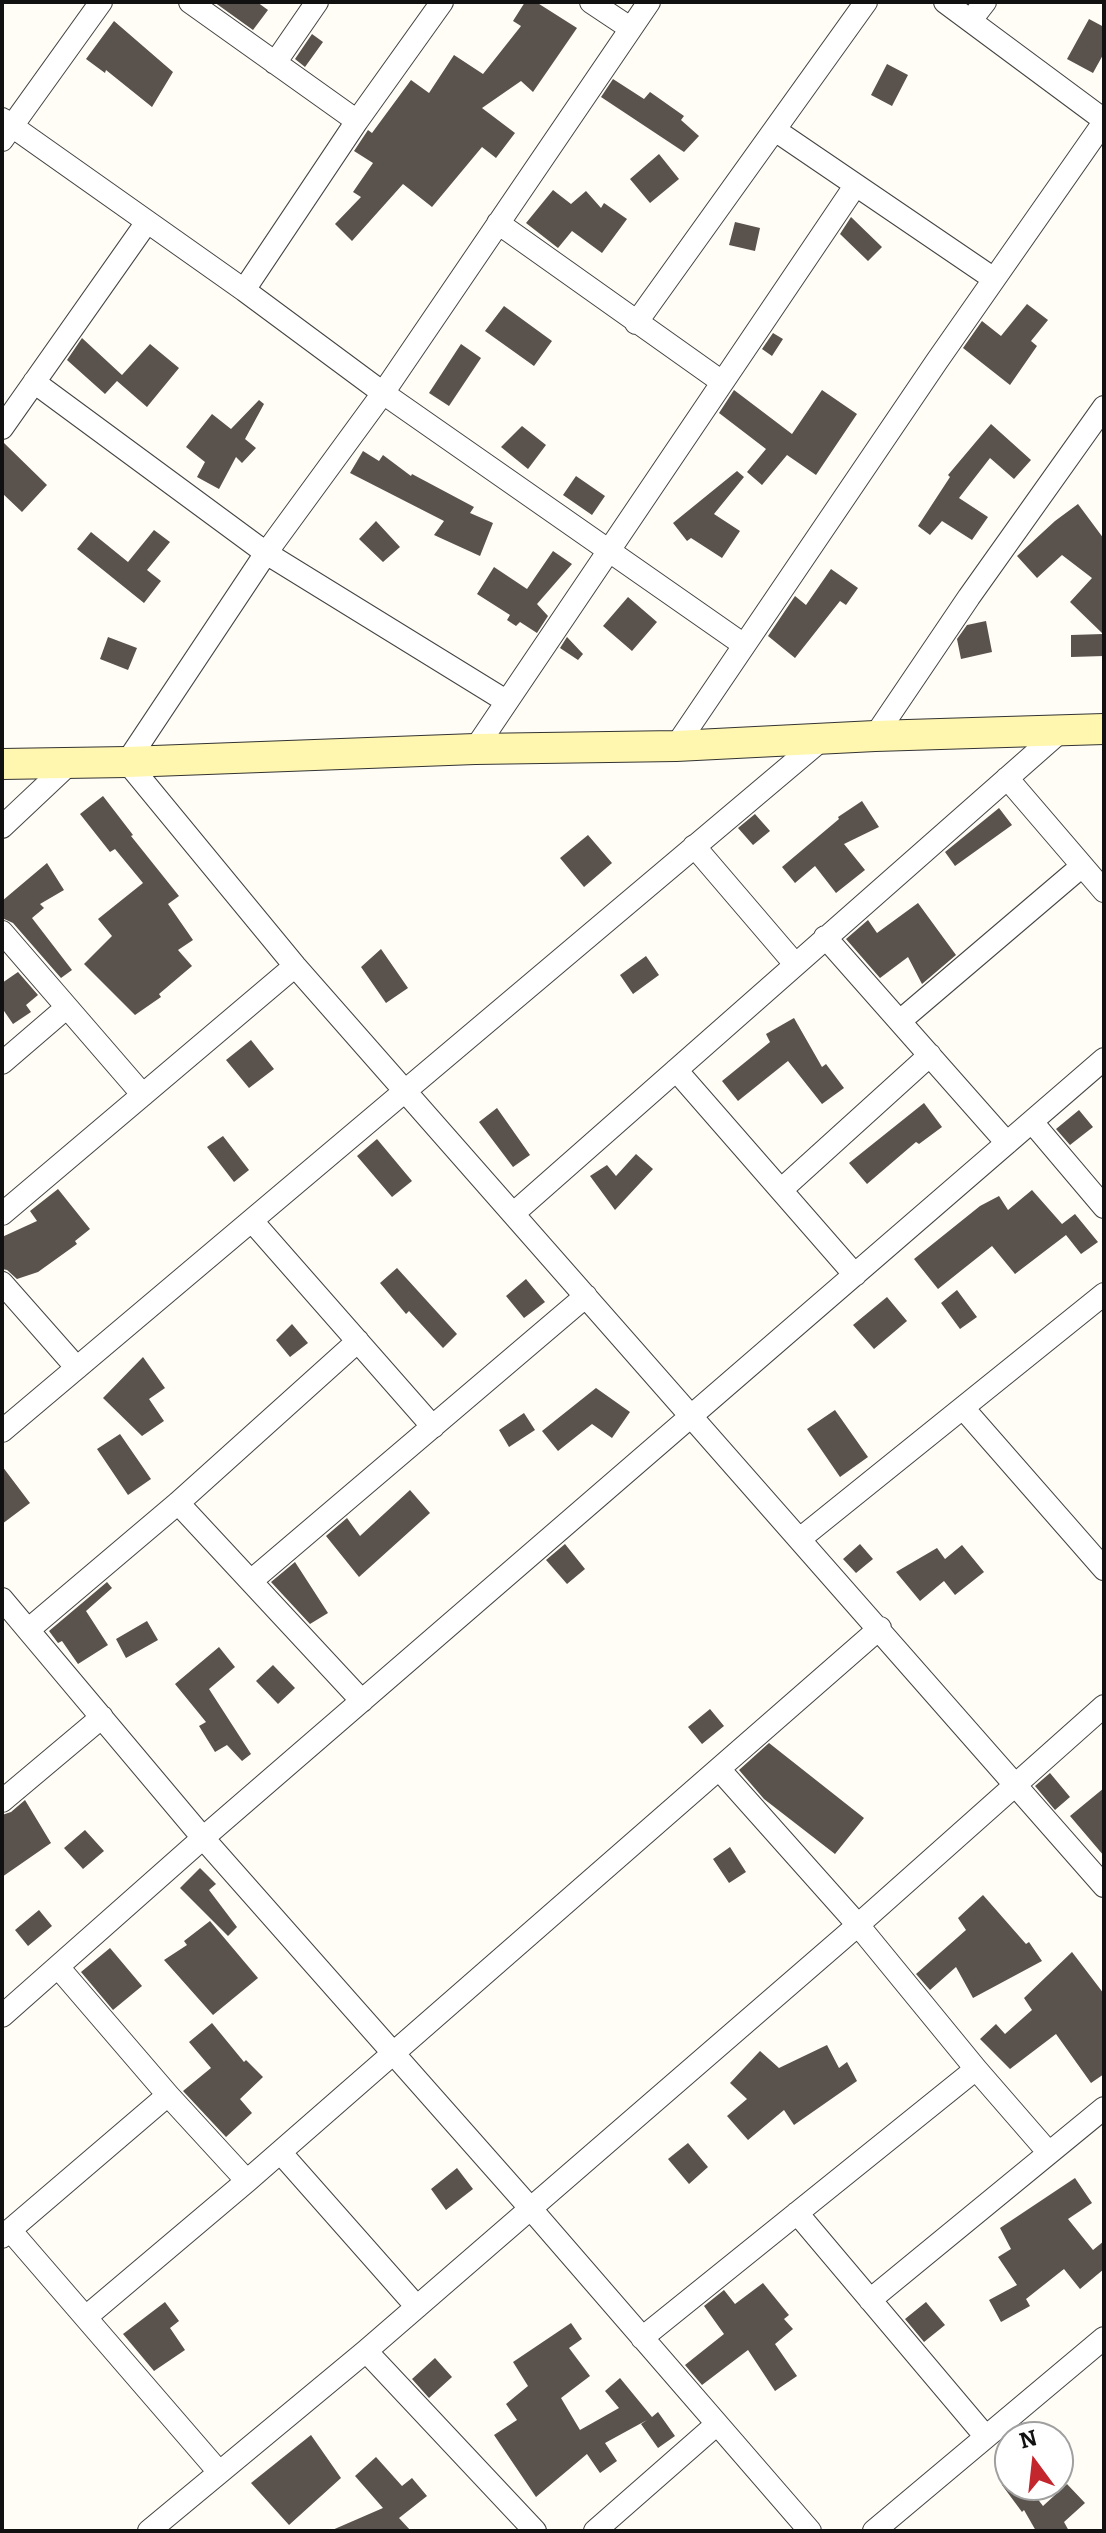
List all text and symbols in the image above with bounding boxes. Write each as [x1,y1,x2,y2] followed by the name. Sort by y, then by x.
[994,2421,1074,2501] north arrow
[1016,2424,1040,2455] text: N

